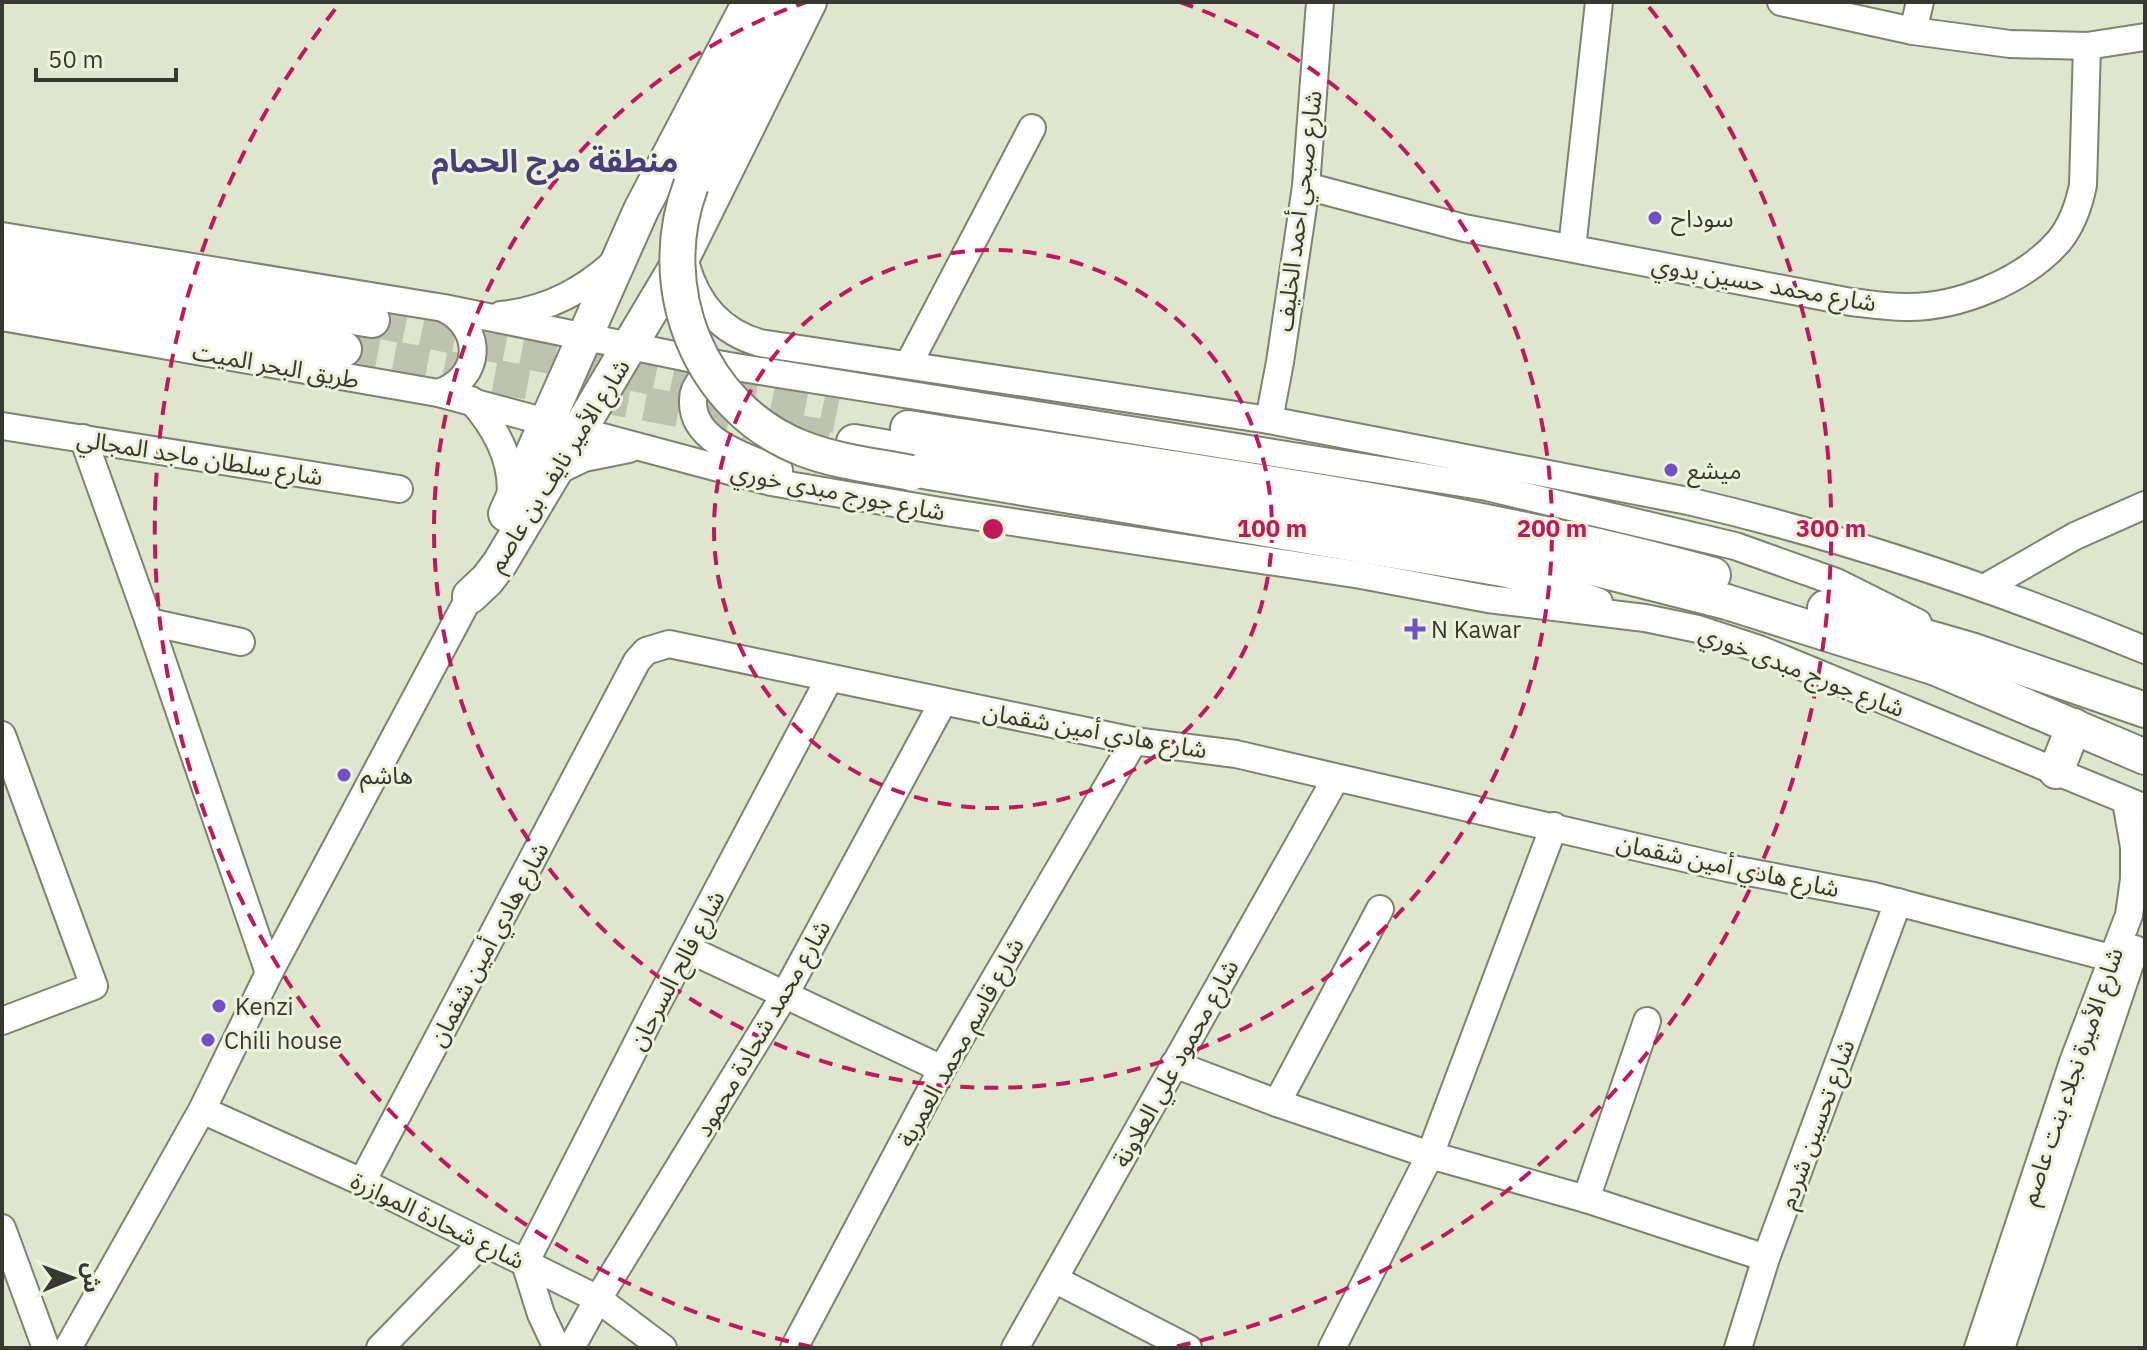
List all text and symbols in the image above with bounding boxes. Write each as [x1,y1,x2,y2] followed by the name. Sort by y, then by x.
[36,32,176,82] scale bar
[48,43,103,75] text: 50 m
[1267,89,1332,334] street label: شارع صبحي أحمد الخليف
[432,139,678,186] district label: منطقة مرج الحمام
[1671,202,1734,236] place label: سوداح
[1646,209,1664,227] marker: سوداح
[1649,247,1879,322] street label: شارع محمد حسين بدوي
[190,335,362,395] street label: طريق البحر الميت
[479,352,638,579] street label: شارع الأمير نايف بن عاصم
[74,422,325,496] street label: شارع سلطان ماجد المجالي
[1687,454,1742,488] place label: ميشع
[727,455,948,531] street label: شارع جورج مبدى خوري
[1662,461,1680,479] marker: ميشع
[1237,512,1307,544] text: 100 m
[1517,512,1587,544] text: 200 m
[1796,512,1866,544] text: 300 m
[979,515,1007,543] centre of rings
[1431,613,1521,645] place label: N Kawar
[1693,616,1909,727] street label: شارع جورج مبدى خوري
[1406,620,1424,638] marker: N Kawar
[980,695,1210,769] street label: شارع هادي أمين شقمان
[360,759,413,793] place label: هاشم
[335,766,353,784] marker: هاشم
[1613,826,1842,908] street label: شارع هادي أمين شقمان
[421,836,559,1053] street label: شارع هادي أمين شقمان
[621,885,733,1056] street label: شارع فالح السرحان
[687,914,839,1143] street label: شارع محمد شحادة محمود
[889,932,1033,1153] street label: شارع قاسم محمد العمرية
[2012,943,2132,1210] street label: شارع الأميرة نجلاء بنت عاصم
[1105,953,1249,1174] street label: شارع محمود علي العلاونة
[235,990,294,1022] place label: Kenzi
[210,997,228,1015] marker: Kenzi
[224,1024,342,1056] place label: Chili house
[199,1031,217,1049] marker: Chili house
[1771,1035,1864,1214] street label: شارع تحسين شردم
[345,1164,530,1278] street label: شارع شحادة الموازرة
[32,1238,112,1318] north arrow
[78,1262,107,1293] text: ش

